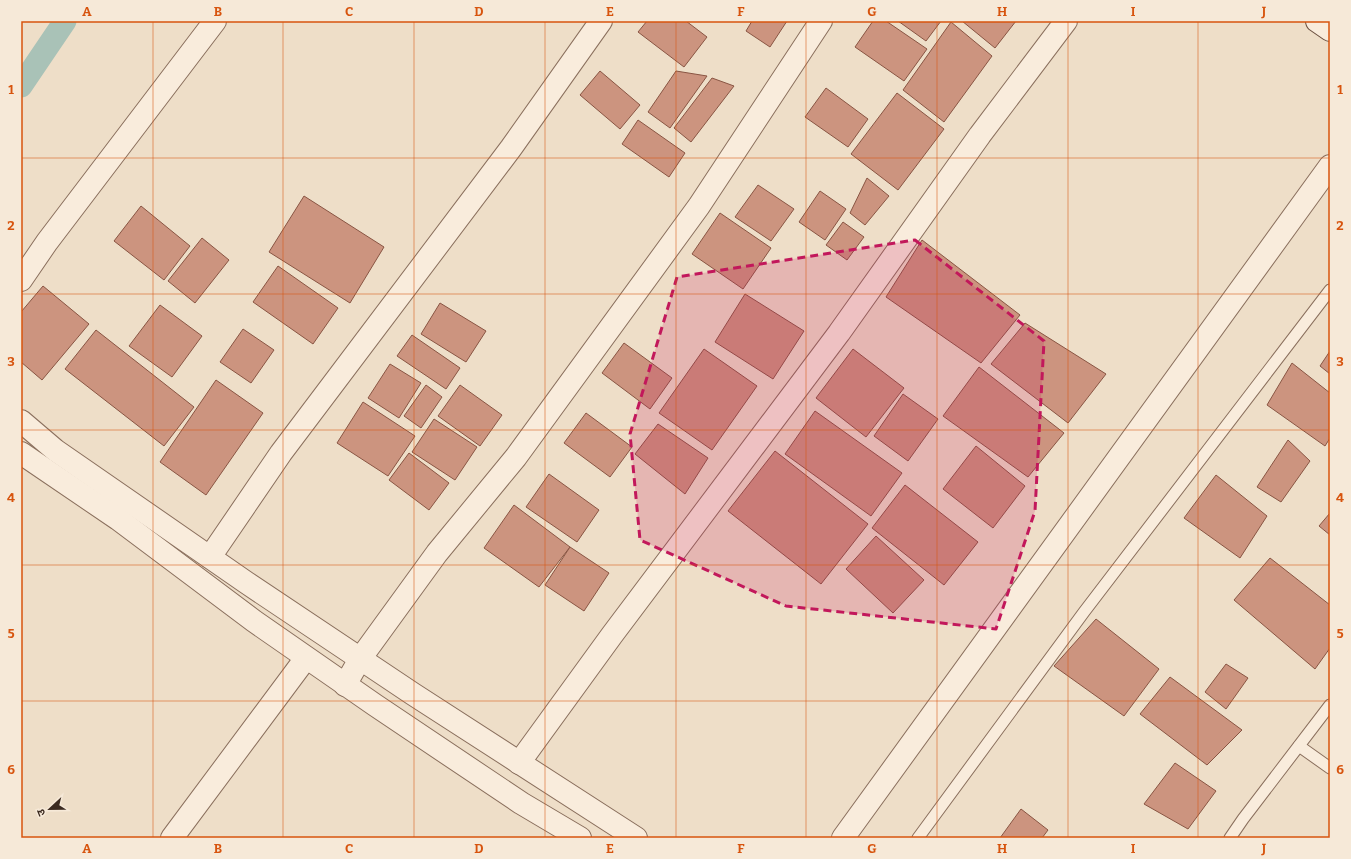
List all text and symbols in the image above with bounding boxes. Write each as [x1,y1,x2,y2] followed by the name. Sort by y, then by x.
[82,4,92,19] text: A
[214,4,222,19] text: B
[345,4,353,19] text: C
[474,4,484,19] text: D
[606,4,614,19] text: E
[737,4,745,19] text: F
[867,4,877,19] text: G
[997,4,1007,19] text: H
[1131,4,1136,19] text: I
[1261,4,1267,19] text: J
[8,82,14,97] text: 1
[1337,82,1343,97] text: 1
[7,218,15,233] text: 2
[1336,218,1344,233] text: 2
[7,354,15,369] text: 3
[1336,354,1344,369] text: 3
[7,490,15,505] text: 4
[1336,490,1344,505] text: 4
[7,626,15,641] text: 5
[1336,626,1344,641] text: 5
[7,762,15,777] text: 6
[1336,762,1344,777] text: 6
[30,789,70,829] north arrow
[34,807,48,818] text: उ
[82,841,92,856] text: A
[214,841,222,856] text: B
[345,841,353,856] text: C
[474,841,484,856] text: D
[606,841,614,856] text: E
[737,841,745,856] text: F
[867,841,877,856] text: G
[997,841,1007,856] text: H
[1131,841,1136,856] text: I
[1261,841,1267,856] text: J

